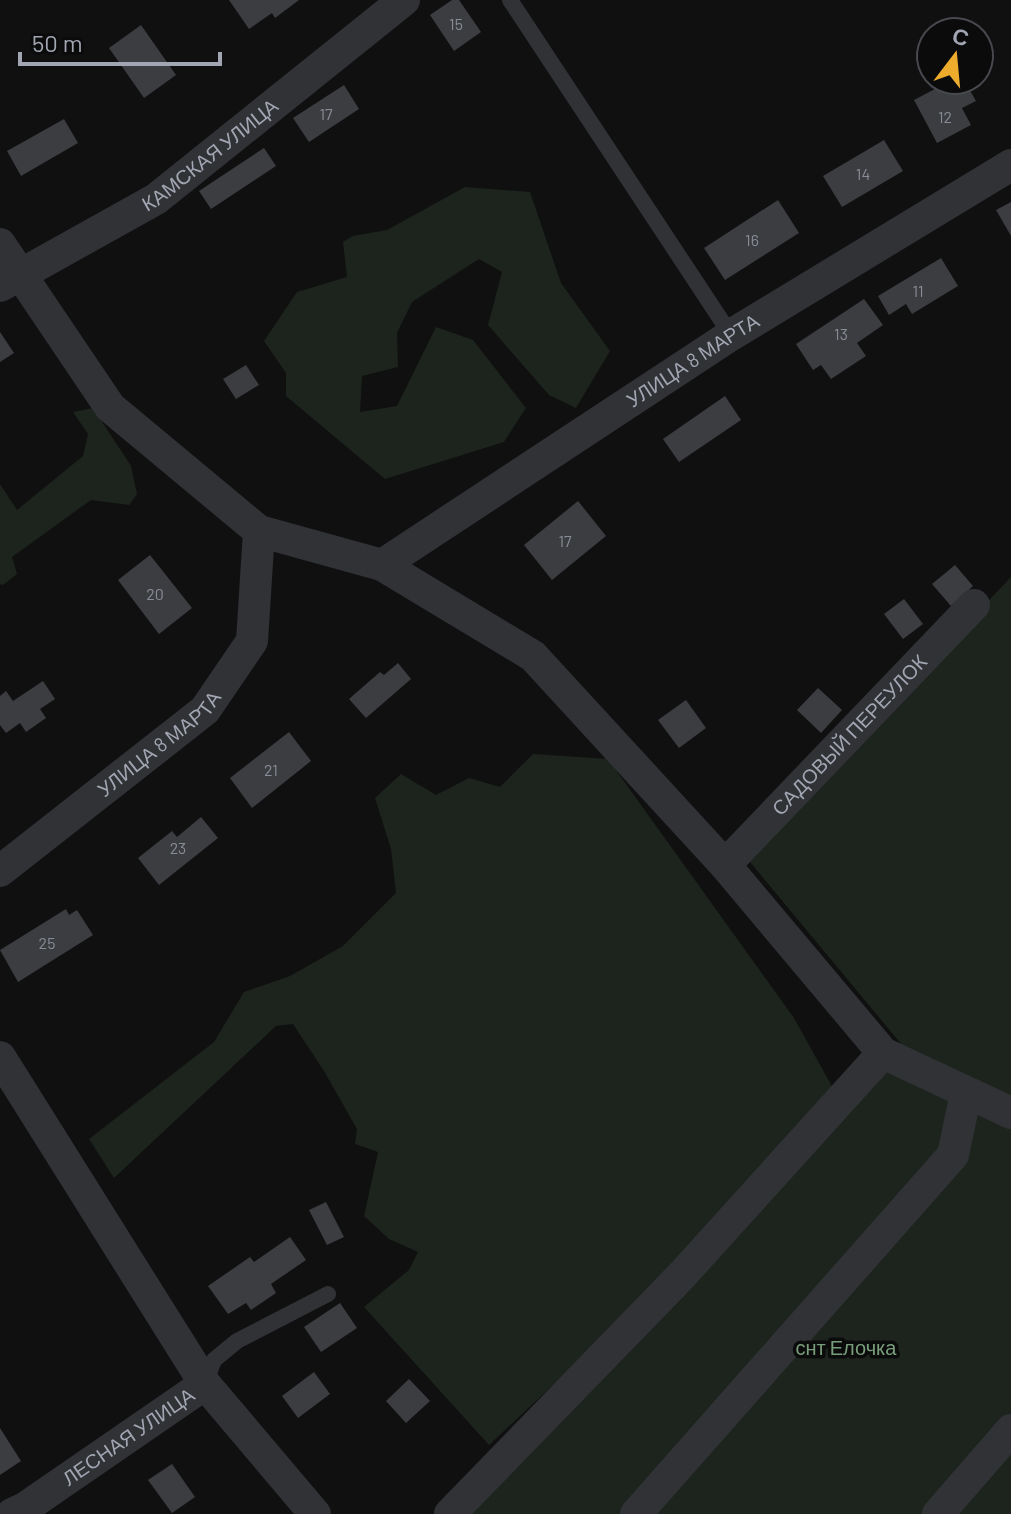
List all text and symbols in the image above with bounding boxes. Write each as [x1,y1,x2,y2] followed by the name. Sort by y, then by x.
[449,14,463,33] house number: 15
[20,16,220,66] scale bar
[915,16,995,96] north arrow
[950,21,972,51] text: С
[32,28,83,57] text: 50 m
[137,93,283,216] street label: КАМСКАЯ УЛИЦА
[319,104,333,123] house number: 17
[938,107,952,126] house number: 12
[856,164,870,183] house number: 14
[745,230,759,249] house number: 16
[912,281,924,300] house number: 11
[621,308,764,412] street label: УЛИЦА 8 МАРТА
[834,324,848,343] house number: 13
[558,531,572,550] house number: 17
[146,584,164,603] house number: 20
[766,649,931,820] street label: САДОВЫЙ ПЕРЕУЛОК
[92,686,226,801] street label: УЛИЦА 8 МАРТА
[264,760,278,779] house number: 21
[170,838,186,857] house number: 23
[39,933,55,952] house number: 25
[796,1335,897,1359] park label: снт Елочка
[57,1382,199,1490] street label: ЛЕСНАЯ УЛИЦА

